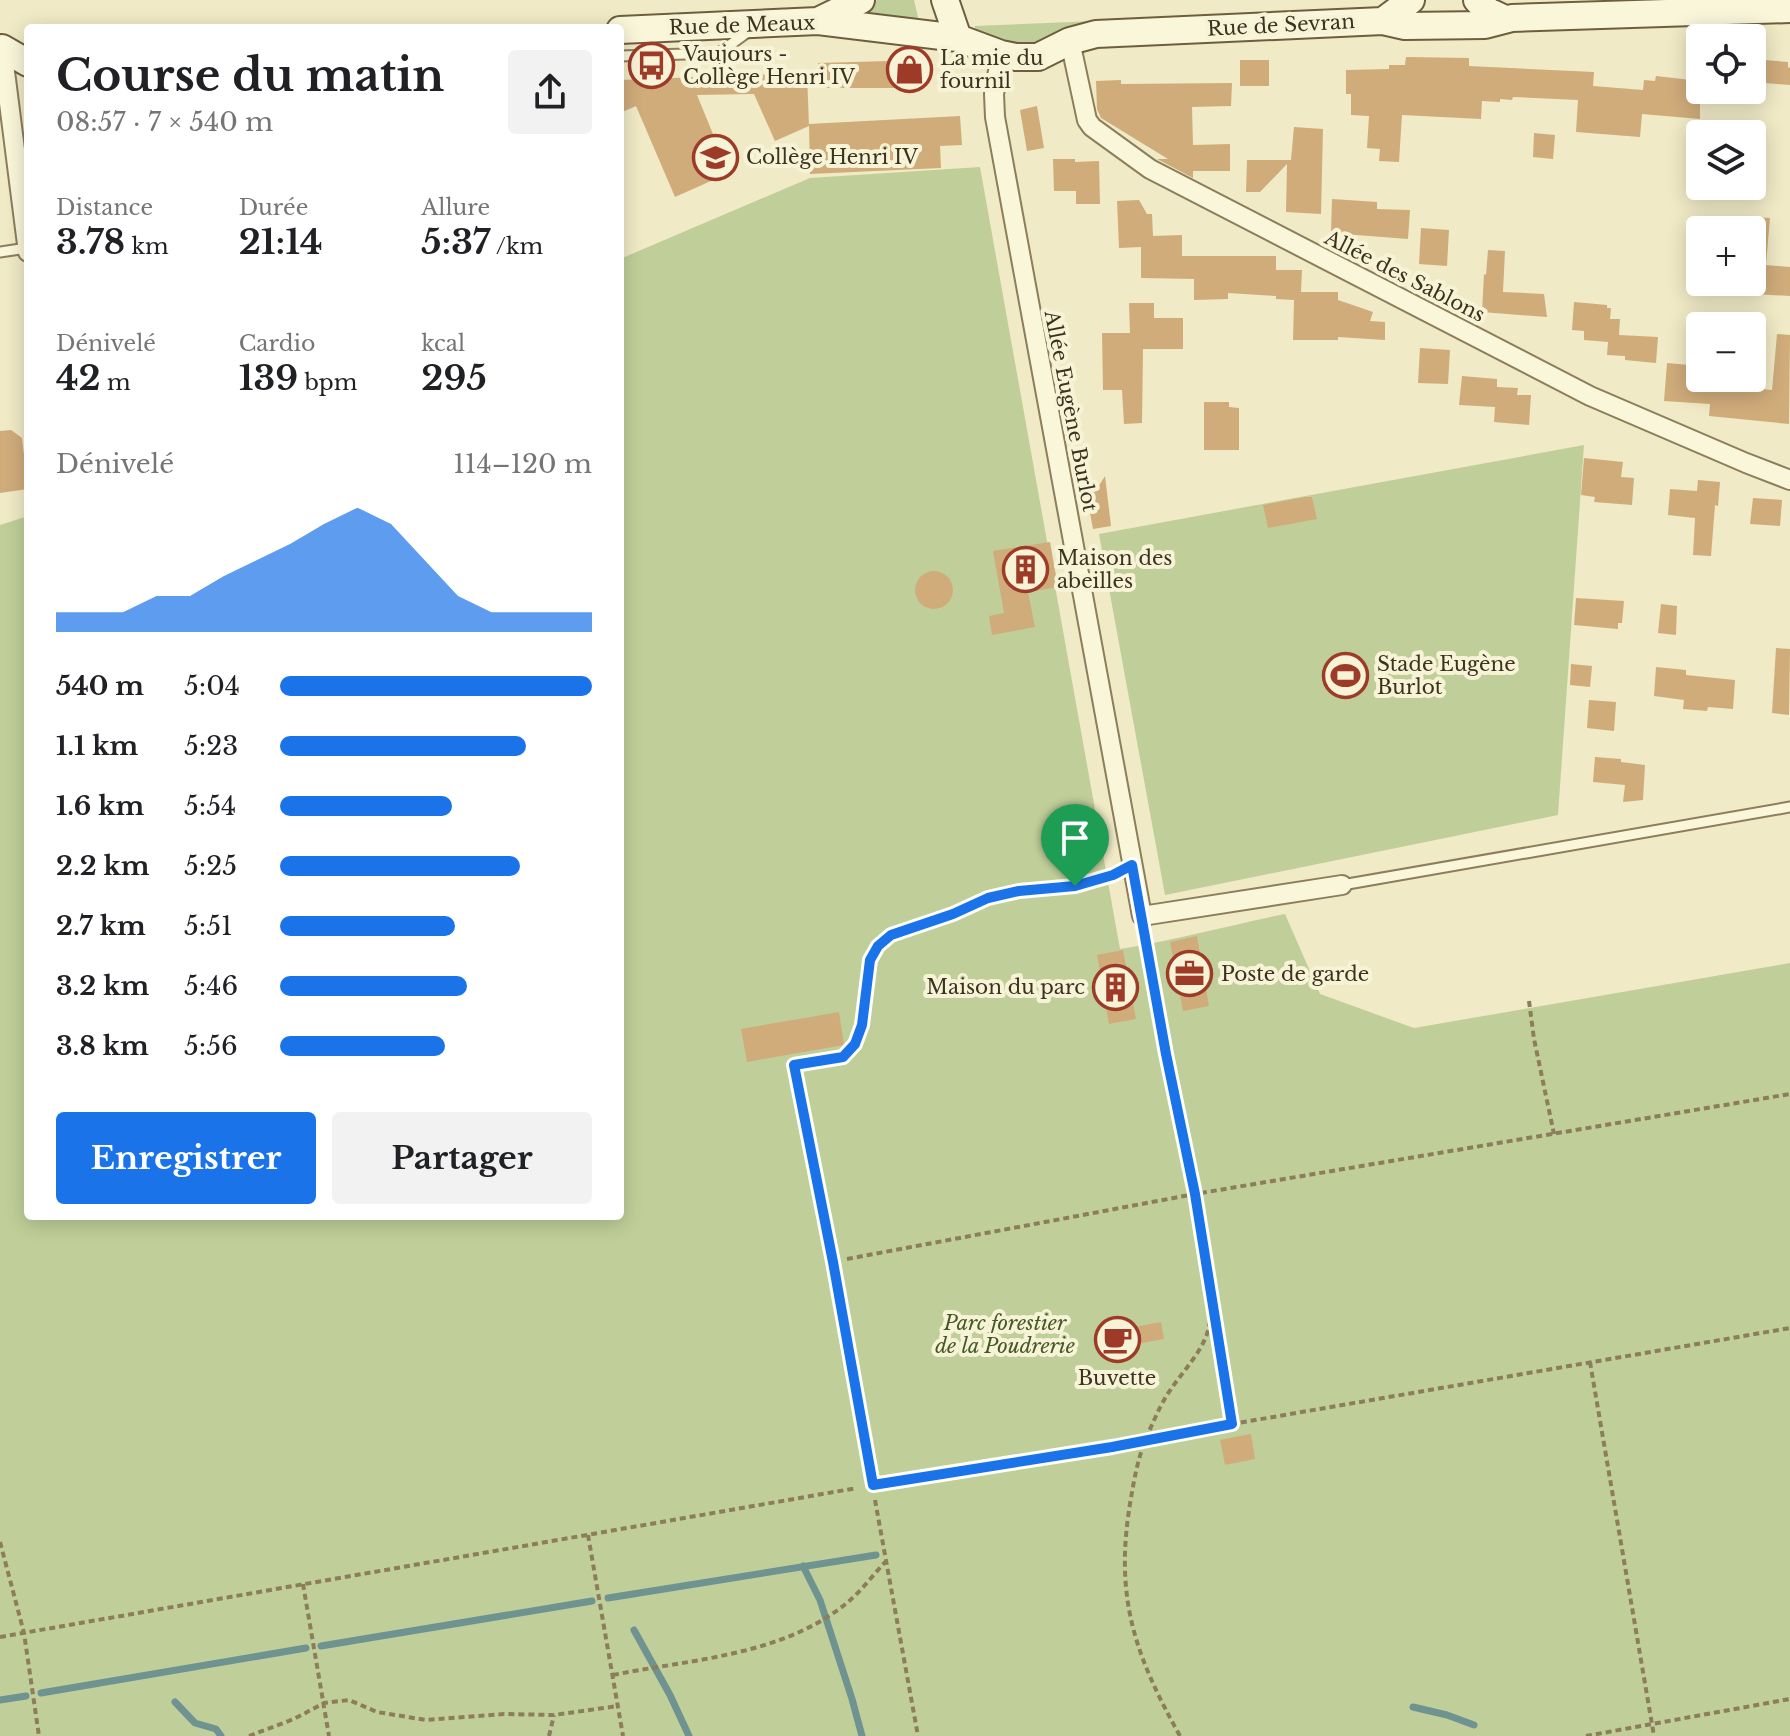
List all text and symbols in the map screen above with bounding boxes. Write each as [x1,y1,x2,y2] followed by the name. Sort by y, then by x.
[1207,9,1356,41] street label: Rue de Sevran
[668,10,816,40] street label: Rue de Meaux
[1686,24,1766,392] map controls
[1686,24,1766,104] button: locate
[628,41,676,89] bus stop icon: Vaujours - Collège Henri IV
[682,42,855,89] place label: Vaujours - Collège Henri IV
[885,45,933,93] shop icon: La mie du fournil
[940,46,1044,93] place label: La mie du fournil
[56,48,444,103] text: Course du matin
[508,50,592,134] button: share
[56,106,273,138] text: 08:57 · 7 × 540 m
[1686,120,1766,200] button: layers
[691,133,739,181] school or university icon: Collège Henri IV
[746,145,918,169] place label: Collège Henri IV
[56,194,153,221] text: Distance
[239,194,308,221] text: Durée
[421,194,490,221] text: Allure
[1686,216,1766,296] button: +
[56,221,125,263] text: 3.78
[239,221,323,263] text: 21:14
[421,221,490,263] text: 5:37
[1320,225,1489,327] street label: Allée des Sablons
[125,233,169,260] text: km
[490,233,543,260] text: /km
[1040,307,1102,514] street label: Allée Eugène Burlot
[1686,312,1766,392] button: −
[56,330,156,357] text: Dénivelé
[239,330,316,357] text: Cardio
[421,330,465,357] text: kcal
[56,357,101,399] text: 42
[239,357,298,399] text: 139
[421,357,487,399] text: 295
[101,369,131,396] text: m
[298,369,357,396] text: bpm
[56,448,174,480] text: Dénivelé
[453,448,592,480] text: 114–120 m
[1002,545,1050,593] building icon: Maison des abeilles
[1057,546,1172,593] place label: Maison des abeilles
[1322,651,1370,699] sports icon: Stade Eugène Burlot
[1377,652,1516,699] place label: Stade Eugène Burlot
[56,670,144,702] text: 540 m
[184,670,240,702] text: 5:04
[56,730,138,762] text: 1.1 km
[184,730,238,762] text: 5:23
[56,790,144,822] text: 1.6 km
[184,790,236,822] text: 5:54
[1041,804,1109,886] pin
[1053,816,1097,860] icon: arrive
[56,850,150,882] text: 2.2 km
[184,850,237,882] text: 5:25
[56,910,146,942] text: 2.7 km
[184,910,233,942] text: 5:51
[1166,950,1214,998] office icon: Poste de garde
[1221,962,1369,986] place label: Poste de garde
[1092,963,1140,1011] building icon: Maison du parc
[56,970,149,1002] text: 3.2 km
[184,970,238,1002] text: 5:46
[926,975,1085,999] place label: Maison du parc
[56,1030,149,1062] text: 3.8 km
[184,1030,238,1062] text: 5:56
[56,1112,316,1204] button: Enregistrer
[332,1112,592,1204] button: Partager
[935,1311,1075,1358] park label: Parc forestier de la Poudrerie
[1093,1315,1141,1363] cafe icon: Buvette
[1078,1366,1156,1390] place label: Buvette

